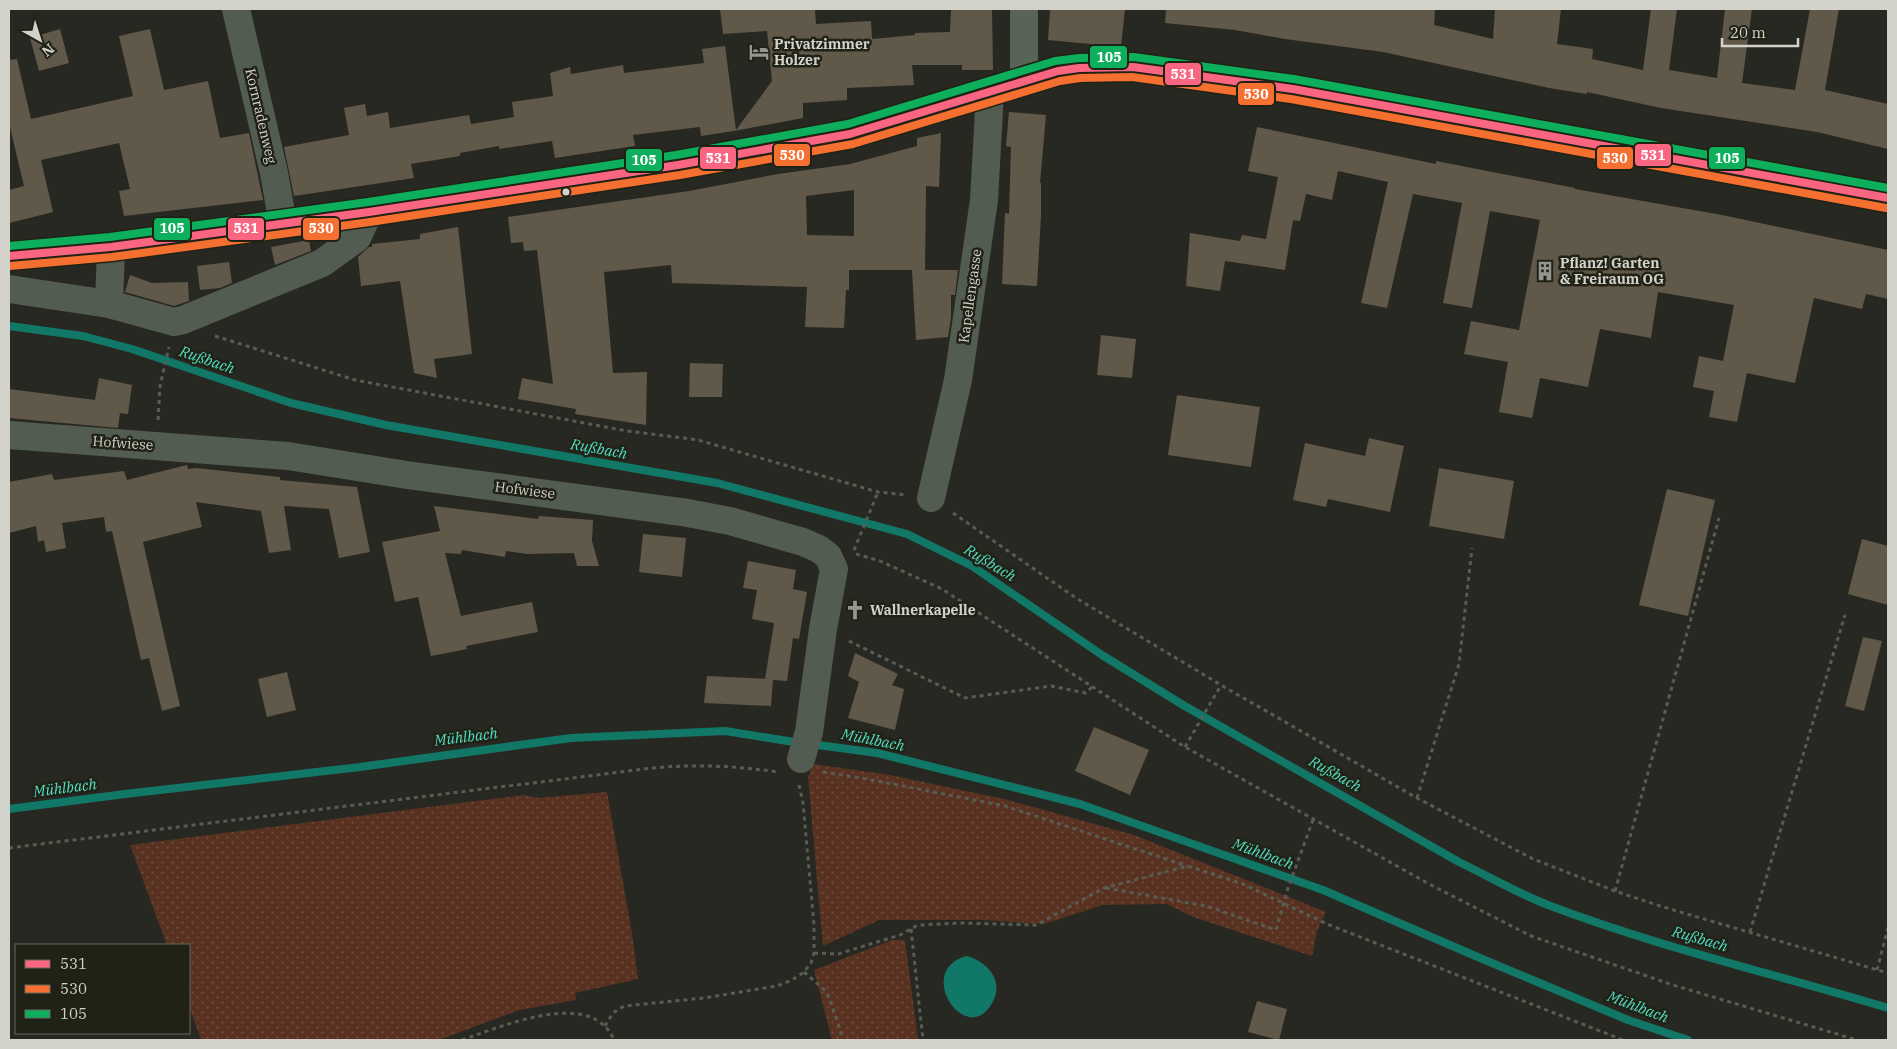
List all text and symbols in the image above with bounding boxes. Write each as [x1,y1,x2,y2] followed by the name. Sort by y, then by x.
[15,15,65,65] north arrow
[1722,15,1798,47] scale bar
[1730,23,1766,42] text: 20 m
[774,35,870,69] place label: Privatzimmer Holzer
[38,40,58,61] text: N
[748,41,770,63] hotel icon: Privatzimmer Holzer
[1089,45,1128,69] line badge: 105
[1096,48,1122,66] text: 105
[1164,62,1202,86] line badge: 531
[1170,65,1196,83] text: 531
[241,67,281,166] street label: Kornradenweg
[1237,82,1275,106] line badge: 530
[1243,85,1269,103] text: 530
[773,143,811,167] line badge: 530
[1634,143,1672,167] line badge: 531
[699,146,737,170] line badge: 531
[779,146,805,164] text: 530
[1596,146,1634,170] line badge: 530
[1640,146,1666,164] text: 531
[1708,146,1746,170] line badge: 105
[625,148,663,172] line badge: 105
[705,149,731,167] text: 531
[1602,149,1628,167] text: 530
[1714,149,1740,167] text: 105
[631,151,657,169] text: 105
[561,187,571,197] unlabelled marker
[153,217,191,241] line badge: 105
[227,217,265,241] line badge: 531
[302,217,340,241] line badge: 530
[159,219,185,237] text: 105
[233,219,259,237] text: 531
[308,219,334,237] text: 530
[954,248,986,344] street label: Kapellengasse
[1560,254,1664,288] place label: Pflanz! Garten & Freiraum OG
[1534,260,1556,282] building icon: Pflanz! Garten & Freiraum OG
[176,341,238,378] water label: Rußbach
[92,432,154,454] street label: Hofwiese
[568,434,629,463] water label: Rußbach
[494,477,556,503] street label: Hofwiese
[960,539,1020,586] water label: Rußbach
[844,599,866,621] church icon: Wallnerkapelle
[870,601,976,619] place label: Wallnerkapelle
[432,723,499,750] water label: Mühlbach
[839,724,907,755] water label: Mühlbach
[1305,751,1365,796] water label: Rußbach
[31,774,98,801] water label: Mühlbach
[1229,833,1297,874] water label: Mühlbach
[1669,921,1731,956] water label: Rußbach
[15,944,190,1034] legend
[60,954,87,973] text: 531
[60,979,87,998] text: 530
[1604,986,1672,1027] water label: Mühlbach
[60,1004,87,1023] text: 105

